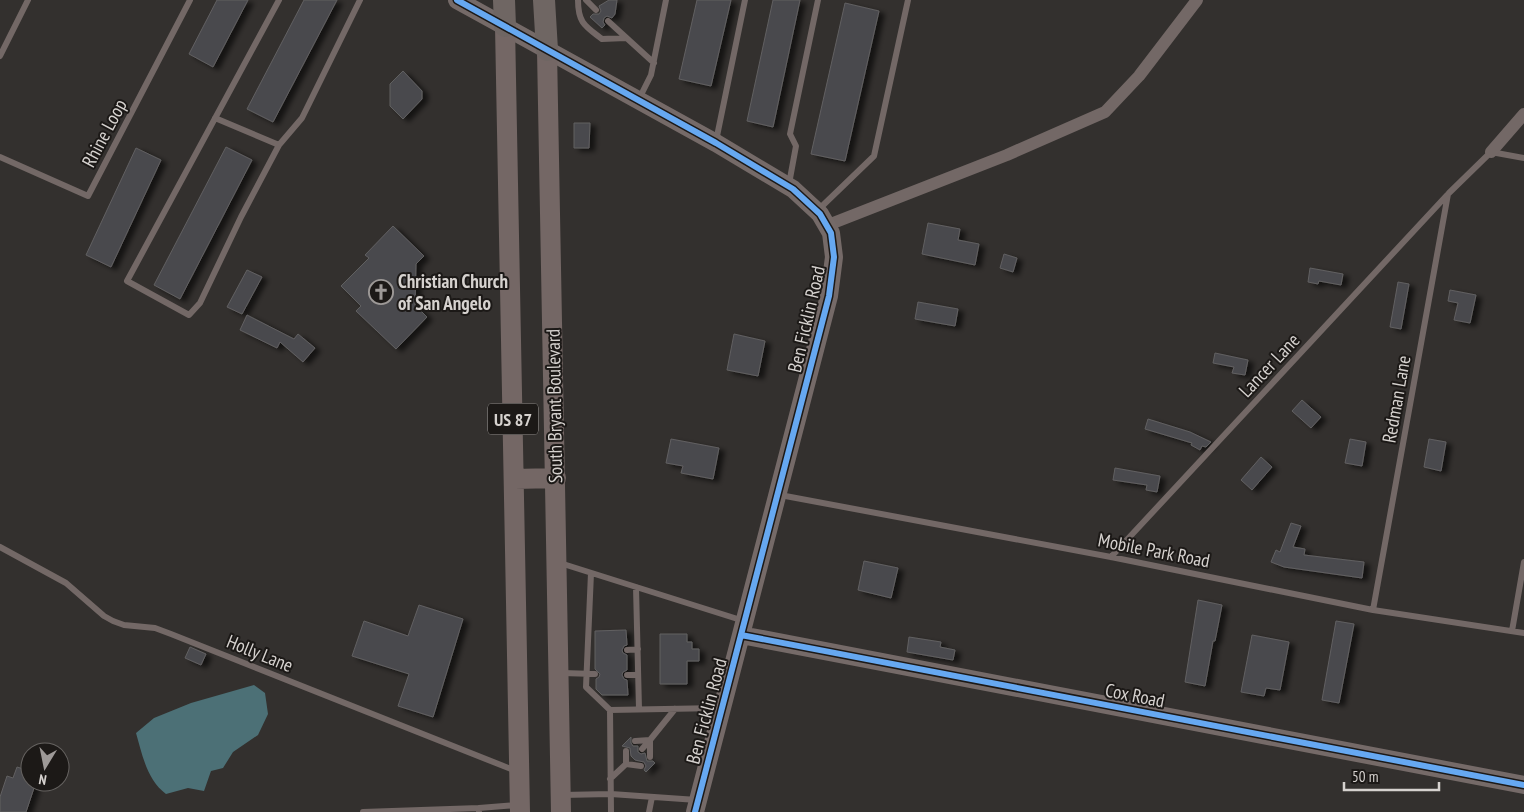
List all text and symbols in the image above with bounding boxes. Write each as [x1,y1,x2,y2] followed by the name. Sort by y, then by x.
[76,95,132,171] street label: Rhine Loop
[782,263,830,375] street label: Ben Ficklin Road
[398,269,508,315] place label: Christian Church of San Angelo
[368,279,394,305] church icon: Christian Church of San Angelo
[1233,328,1305,402] street label: Lancer Lane
[541,329,567,483] street label: South Bryant Boulevard
[1377,353,1416,445] street label: Redman Lane
[488,404,538,434] road number: US 87
[1096,527,1212,573] street label: Mobile Park Road
[223,629,297,677] street label: Holly Lane
[680,655,732,767] street label: Ben Ficklin Road
[1103,678,1167,712] street label: Cox Road
[20,742,70,792] north arrow
[1344,760,1439,792] scale bar
[1352,767,1378,786] text: 50 m
[37,770,48,789] text: N

